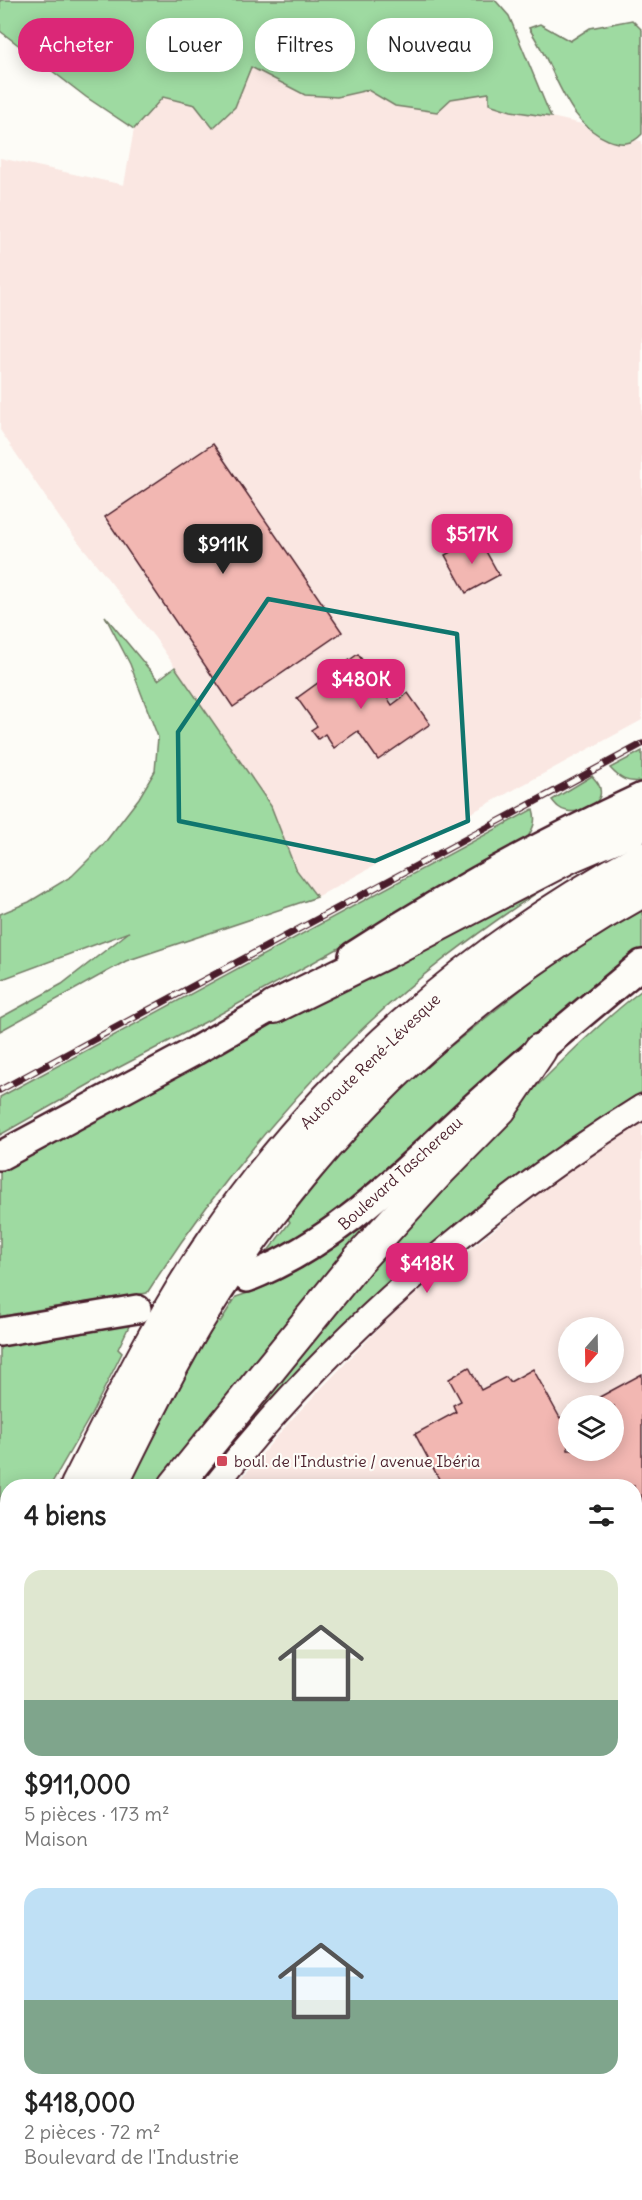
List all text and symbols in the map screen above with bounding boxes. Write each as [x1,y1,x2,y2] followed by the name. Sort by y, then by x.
[18,18,134,72] chip: Acheter
[146,18,243,72] chip: Louer
[255,18,355,72] chip: Filtres
[367,18,493,72] chip: Nouveau
[430,514,514,565] pin: $517K
[446,521,498,546] text: $517K
[181,524,265,575] pin: $911K
[198,531,248,556] text: $911K
[319,659,403,710] pin: $480K
[331,666,391,691] text: $480K
[296,989,444,1133] street label: Autoroute René-Lévesque
[334,1112,466,1234] street label: Boulevard Taschereau
[385,1243,469,1294] pin: $418K
[400,1250,454,1275] text: $418K
[558,1317,624,1383] north arrow
[558,1317,624,1461] map controls
[558,1395,624,1461] button: layers
[234,1451,480,1471] place label: boul. de l'Industrie / avenue Ibéria
[215,1454,229,1468] marker: boul. de l'Industrie / avenue Ibéria
[24,1499,106,1532] text: 4 biens
[585,1499,618,1532] icon: filters
[267,1609,375,1717] icon: home
[24,1768,131,1801] text: $911,000
[24,1801,169,1826] text: 5 pièces · 173 m²
[24,1826,88,1851] text: Maison
[267,1927,375,2035] icon: home
[24,2086,135,2119] text: $418,000
[24,2119,161,2144] text: 2 pièces · 72 m²
[24,2144,239,2169] text: Boulevard de l'Industrie

